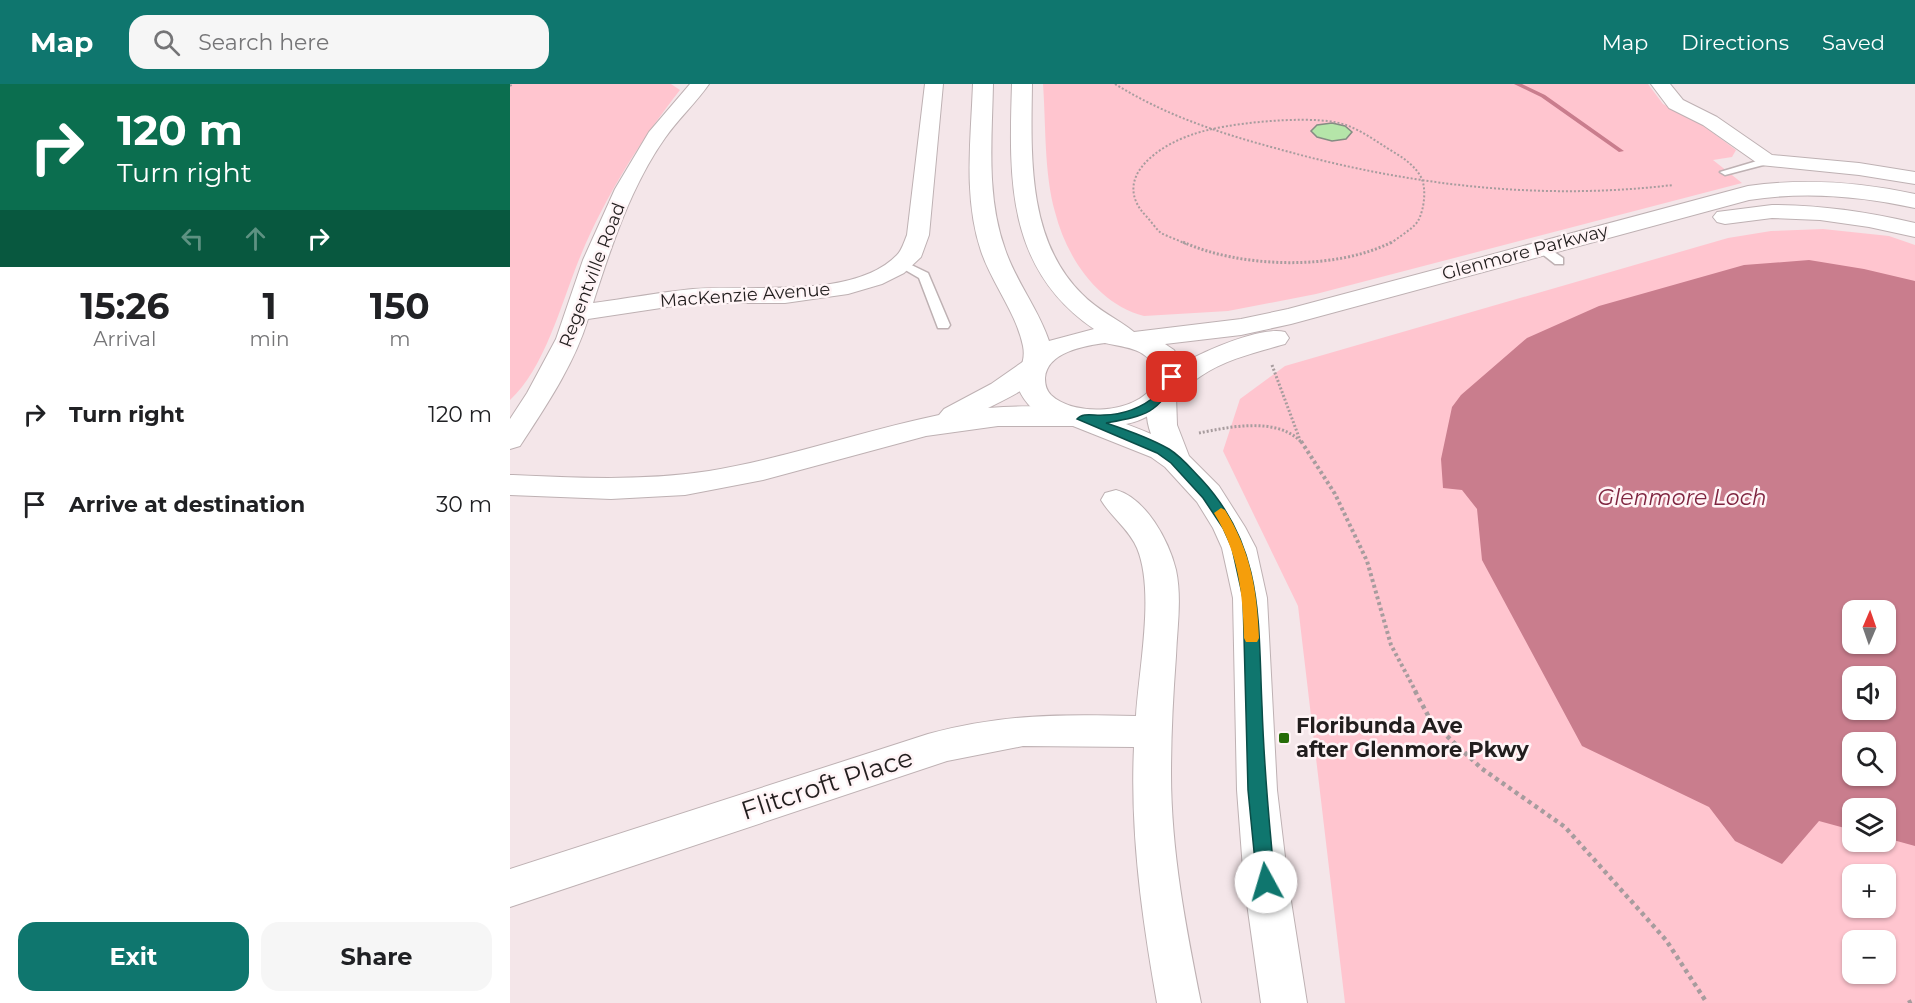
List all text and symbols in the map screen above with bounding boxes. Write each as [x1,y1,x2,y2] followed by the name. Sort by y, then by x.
[129,15,549,69] search box
[30,25,93,59] text: Map
[150,26,183,59] icon: search
[198,29,329,56] text: Search here
[1602,30,1648,55] text: Map
[1681,30,1789,55] text: Directions
[1822,30,1885,55] text: Saved
[117,104,243,156] text: 120 m
[18,108,96,186] icon: right
[117,156,252,189] text: Turn right
[554,199,630,351] street label: Regentville Road
[1440,219,1611,285] street label: Glenmore Parkway
[176,222,209,255] icon: left
[239,222,272,255] icon: ahead
[302,222,335,255] icon: right
[659,278,831,312] street label: MacKenzie Avenue
[80,284,169,328] text: 15:26
[263,284,277,328] text: 1
[370,284,430,328] text: 150
[93,327,156,351] text: Arrival
[250,327,290,351] text: min
[389,327,410,351] text: m
[1146,351,1197,402] pin
[1155,360,1188,393] icon: arrive
[18,398,51,431] icon: right
[69,401,184,428] text: Turn right
[428,401,492,428] text: 120 m
[1597,484,1767,511] water label: Glenmore Loch
[18,488,51,521] icon: arrive
[69,491,305,518] text: Arrive at destination
[436,491,492,518] text: 30 m
[1842,600,1896,654] north arrow
[1842,600,1896,984] map controls
[1842,666,1896,720] button: sound
[1296,713,1529,762] place label: Floribunda Ave after Glenmore Pkwy
[1277,731,1291,745] marker: Floribunda Ave after Glenmore Pkwy
[1842,732,1896,786] button: search
[737,741,917,827] street label: Flitcroft Place
[1842,798,1896,852] button: layers
[1234,850,1298,914] position arrow
[1842,864,1896,918] button: +
[18,922,249,991] button: Exit
[261,922,492,991] button: Share
[1842,930,1896,984] button: −

